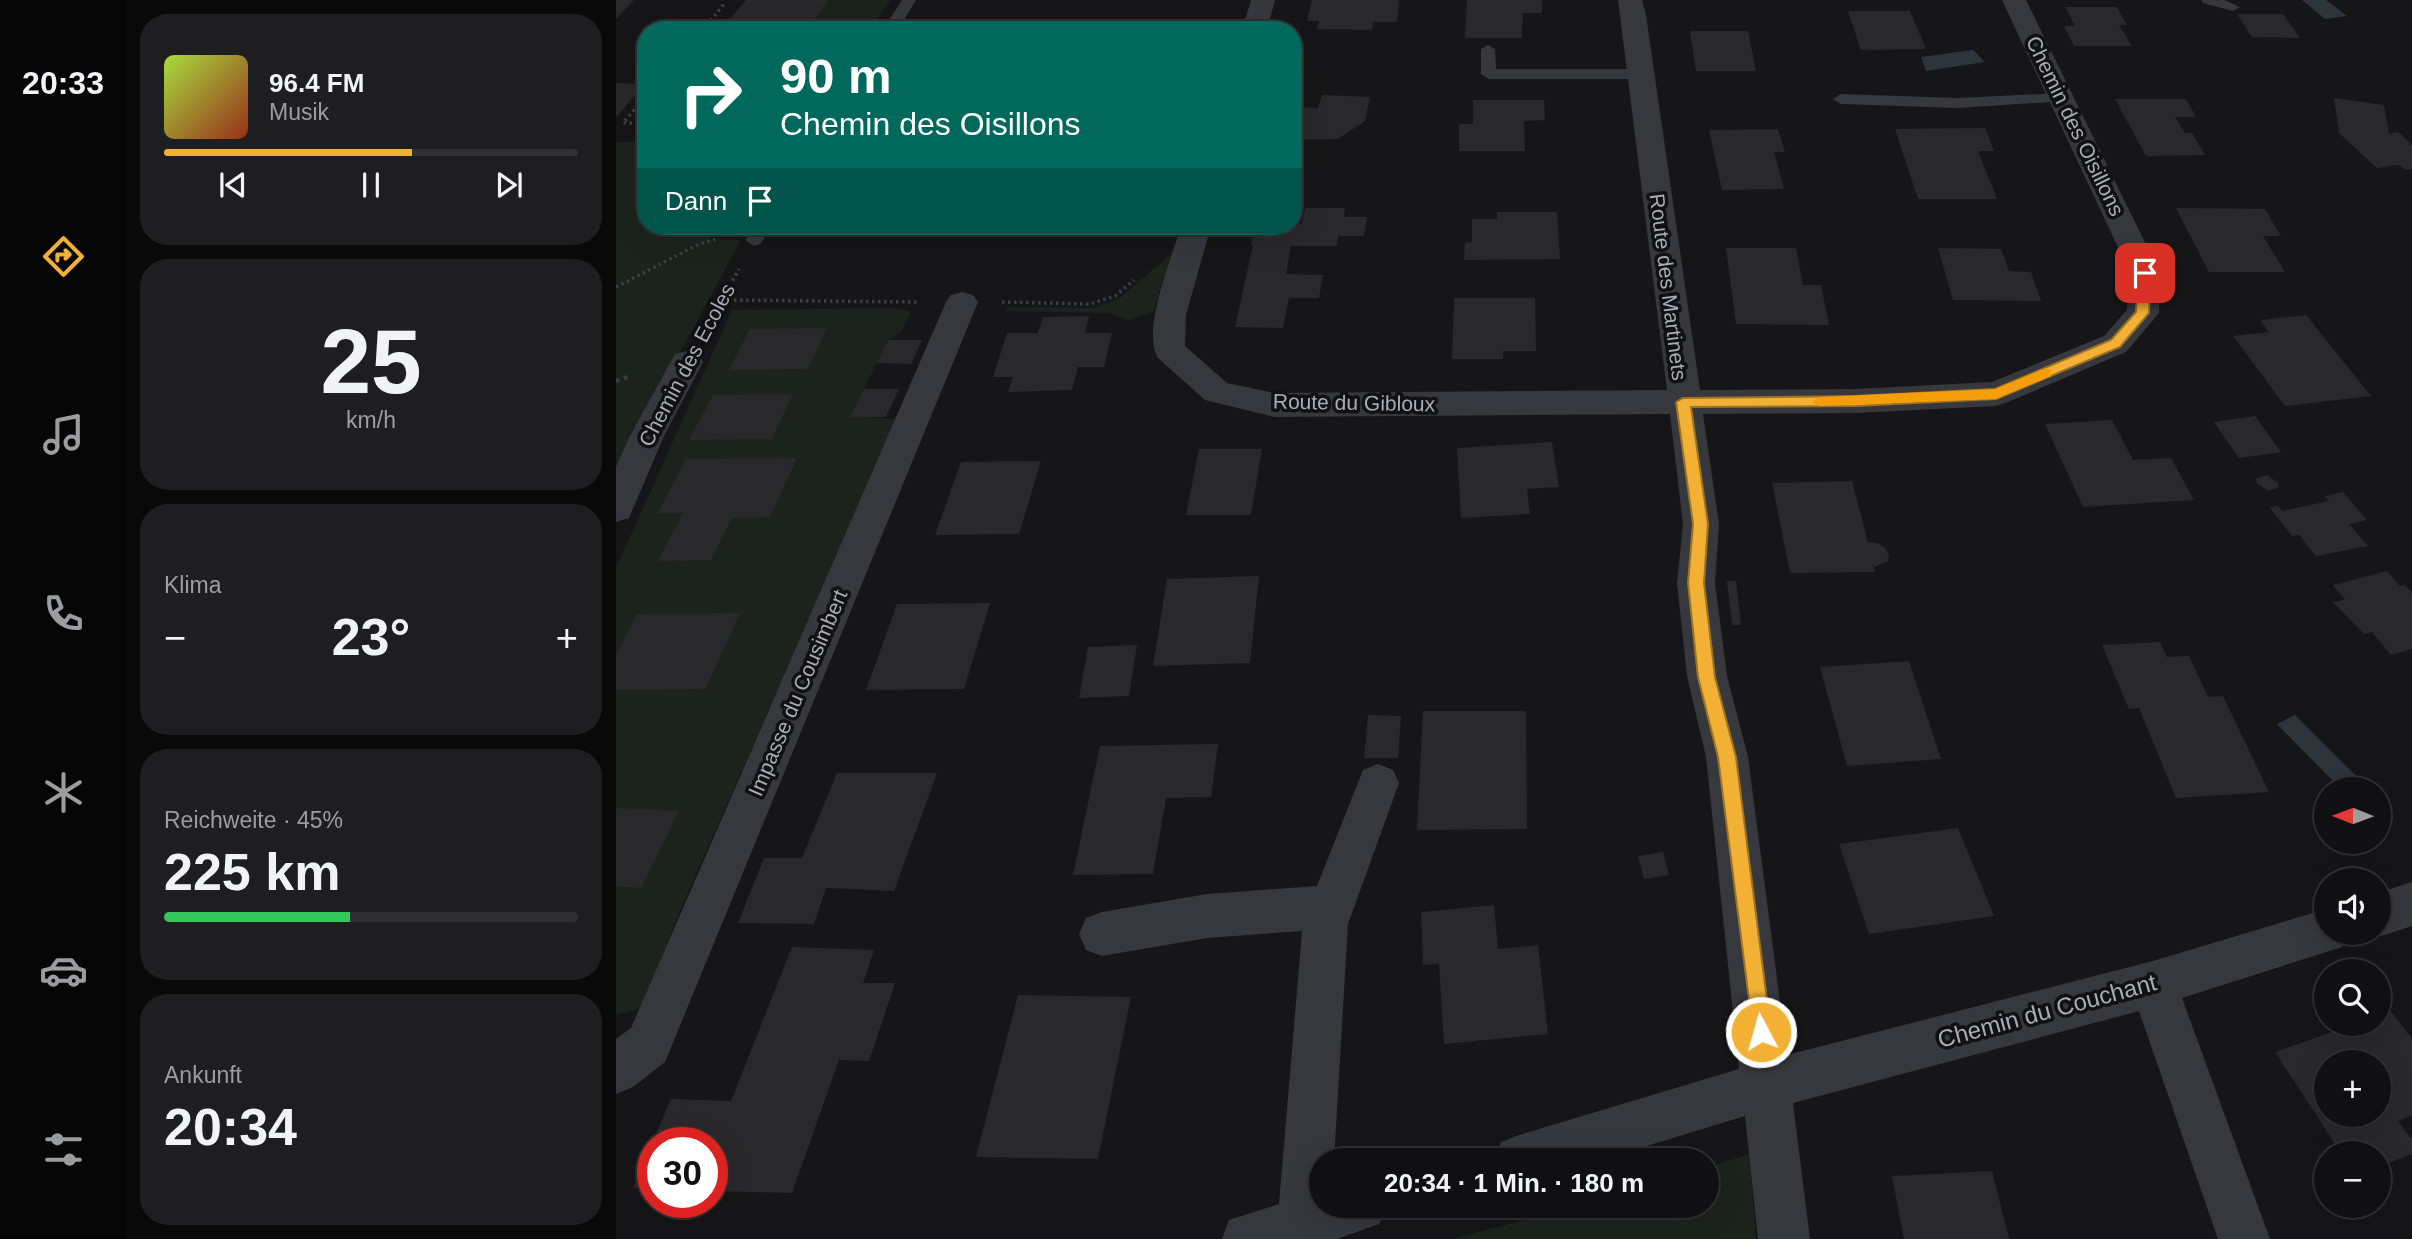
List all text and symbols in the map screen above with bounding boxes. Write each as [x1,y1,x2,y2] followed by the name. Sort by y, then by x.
[2022,32,2129,219] street label: Chemin des Oisillons
[665,49,756,140] icon: right
[780,49,892,103] text: 90 m
[22,65,104,101] text: 20:33
[269,68,364,98] text: 96.4 FM
[269,99,329,125] text: Musik
[780,106,1081,142] text: Chemin des Oisillons
[214,166,252,204] icon: previous
[352,166,390,204] icon: pause
[490,166,528,204] icon: next
[741,182,779,220] icon: arrive
[665,186,727,216] text: Dann
[1646,192,1691,382] street label: Route des Martinets
[39,232,88,281] icon: directions
[2115,243,2175,303] pin
[2126,254,2164,292] icon: arrive
[634,279,739,450] street label: Chemin des Ecoles
[320,311,422,412] text: 25
[1273,390,1436,415] street label: Route du Gibloux
[346,407,396,433] text: km/h
[39,410,88,459] icon: music
[164,572,222,598] text: Klima
[744,586,852,799] street label: Impasse du Cousimbert
[39,589,88,638] icon: phone
[332,608,410,666] text: 23°
[164,617,186,659] text: −
[556,617,578,659] text: +
[39,768,88,817] icon: climate
[2314,777,2390,854] north arrow
[2314,777,2391,1218] map controls
[164,807,343,833] text: Reichweite · 45%
[164,843,340,901] text: 225 km
[2314,868,2391,945] button: sound
[39,946,88,995] icon: car
[2314,959,2391,1036] button: search
[1934,968,2160,1053] street label: Chemin du Couchant
[1724,995,1798,1069] position arrow
[2314,1050,2391,1127] button: +
[164,1062,242,1088] text: Ankunft
[164,1098,297,1156] text: 20:34
[39,1125,88,1174] icon: filters
[637,1127,728,1218] speed limit sign: 30
[2314,1141,2391,1218] button: −
[1384,1168,1644,1198] text: 20:34 · 1 Min. · 180 m

